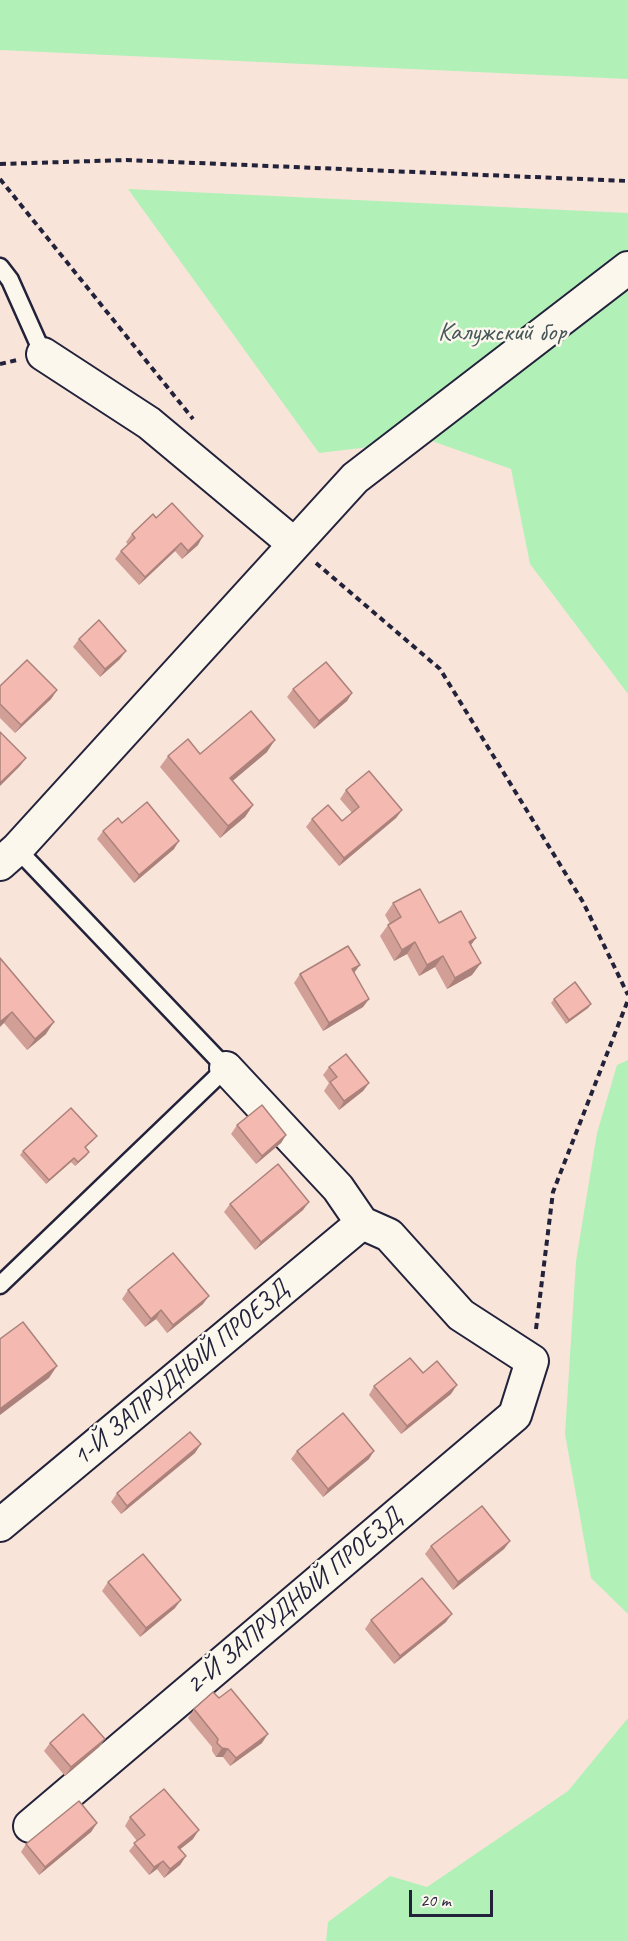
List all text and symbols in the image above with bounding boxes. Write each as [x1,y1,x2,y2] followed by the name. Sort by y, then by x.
[438,317,566,349] park label: Калужский бор
[67,1275,295,1473] street label: 1-Й ЗАПРУДНЫЙ ПРОЕЗД
[180,1503,408,1701] street label: 2-Й ЗАПРУДНЫЙ ПРОЕЗД
[412,1878,496,1916] scale bar
[420,1889,451,1911] text: 20 m

